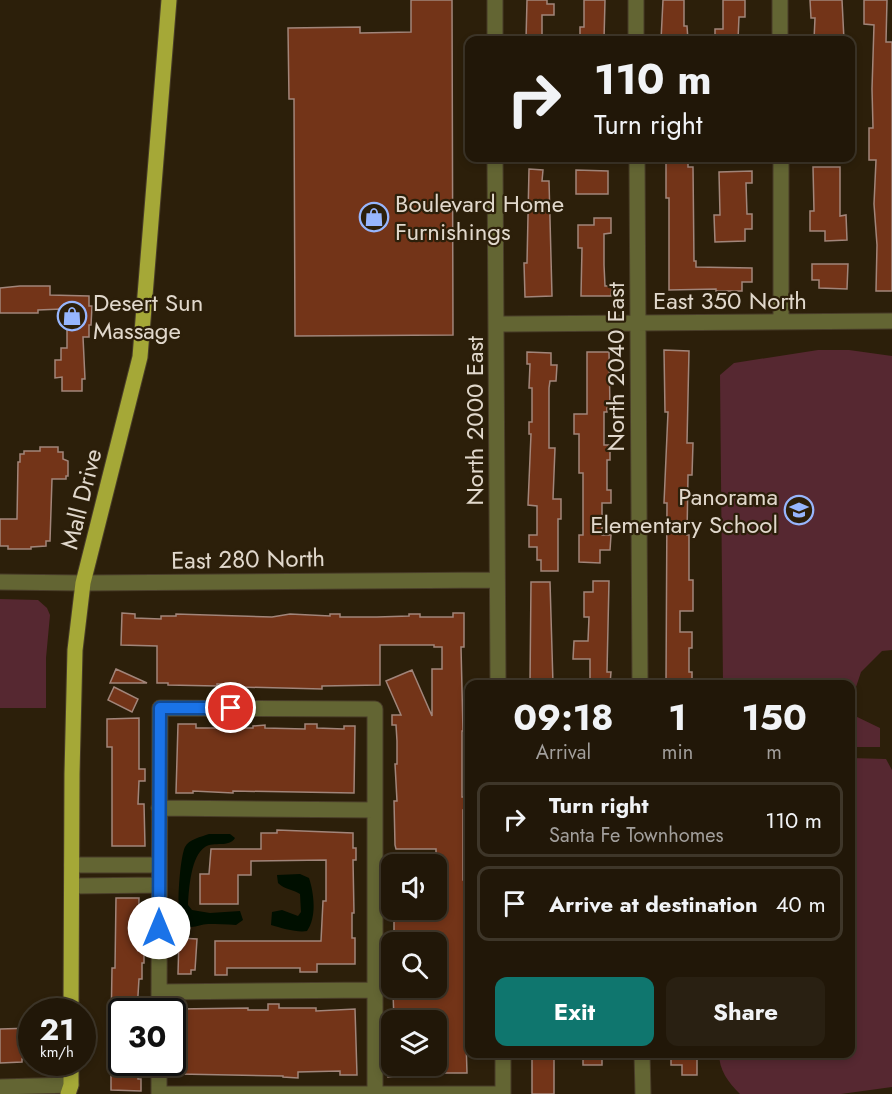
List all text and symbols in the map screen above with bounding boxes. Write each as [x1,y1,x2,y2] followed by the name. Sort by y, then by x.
[594,49,712,110] text: 110 m
[495,60,573,138] icon: right
[594,105,702,144] text: Turn right
[395,186,564,249] place label: Boulevard Home Furnishings
[358,201,390,233] shop icon: Boulevard Home Furnishings
[598,282,633,452] street label: North 2040 East
[653,283,807,318] street label: East 350 North
[93,285,203,348] place label: Desert Sun Massage
[56,300,88,332] shop icon: Desert Sun Massage
[457,336,492,506] street label: North 2000 East
[52,445,110,553] street label: Mall Drive
[590,479,778,542] place label: Panorama Elementary School
[783,494,815,526] school or university icon: Panorama Elementary School
[171,540,325,578] street label: East 280 North
[205,682,256,733] pin
[214,691,247,724] icon: arrive
[513,691,614,743] text: 09:18
[668,691,687,743] text: 1
[741,691,807,743] text: 150
[536,738,591,767] text: Arrival
[662,738,693,767] text: min
[766,738,782,767] text: m
[549,789,649,821] text: Turn right
[498,803,531,836] icon: right
[765,804,822,836] text: 110 m
[549,821,724,850] text: Santa Fe Townhomes
[381,854,447,1076] map controls
[381,854,447,920] button: sound
[498,887,531,920] icon: arrive
[549,888,758,920] text: Arrive at destination
[776,888,826,920] text: 40 m
[127,896,191,960] position arrow
[381,932,447,998] button: search
[495,977,654,1046] button: Exit
[666,977,825,1046] button: Share
[108,998,186,1076] speed limit sign: 30
[40,1008,74,1051] text: 21
[381,1010,447,1076] button: layers
[40,1041,74,1063] text: km/h

